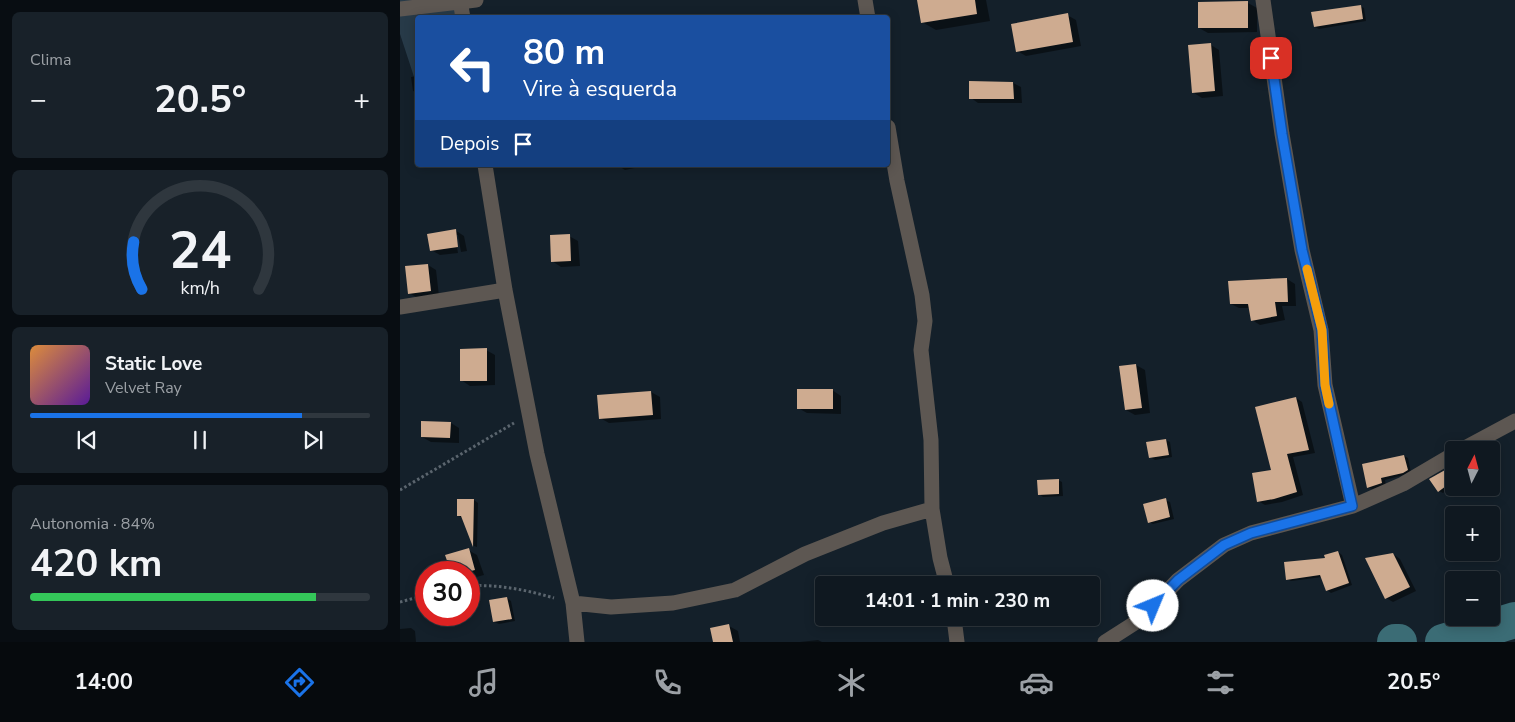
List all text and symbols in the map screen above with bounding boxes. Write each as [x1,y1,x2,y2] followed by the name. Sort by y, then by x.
[523,29,605,76] text: 80 m
[440,35,505,100] icon: left
[1250,37,1292,79] pin
[1257,44,1285,72] icon: arrive
[30,49,71,71] text: Clima
[154,74,246,125] text: 20.5°
[523,74,677,104] text: Vire à esquerda
[30,81,47,119] text: −
[353,81,370,119] text: +
[509,130,537,158] icon: arrive
[440,131,499,157] text: Depois
[169,215,231,286] text: 24
[180,276,220,300] text: km/h
[105,351,202,377] text: Static Love
[105,377,182,399] text: Velvet Ray
[73,426,101,454] icon: previous
[186,426,214,454] icon: pause
[299,426,327,454] icon: next
[1445,441,1500,496] north arrow
[1445,441,1500,626] map controls
[1445,506,1500,561] button: +
[30,513,155,535] text: Autonomia · 84%
[30,538,162,589] text: 420 km
[415,561,480,626] speed limit sign: 30
[1445,571,1500,626] button: −
[1126,579,1178,631] position arrow
[865,588,1050,614] text: 14:01 · 1 min · 230 m
[282,665,317,700] icon: directions
[466,665,501,700] icon: music
[650,665,685,700] icon: phone
[834,665,869,700] icon: climate
[1019,665,1054,700] icon: car
[1203,665,1238,700] icon: filters
[75,667,133,697] text: 14:00
[1387,667,1440,697] text: 20.5°

